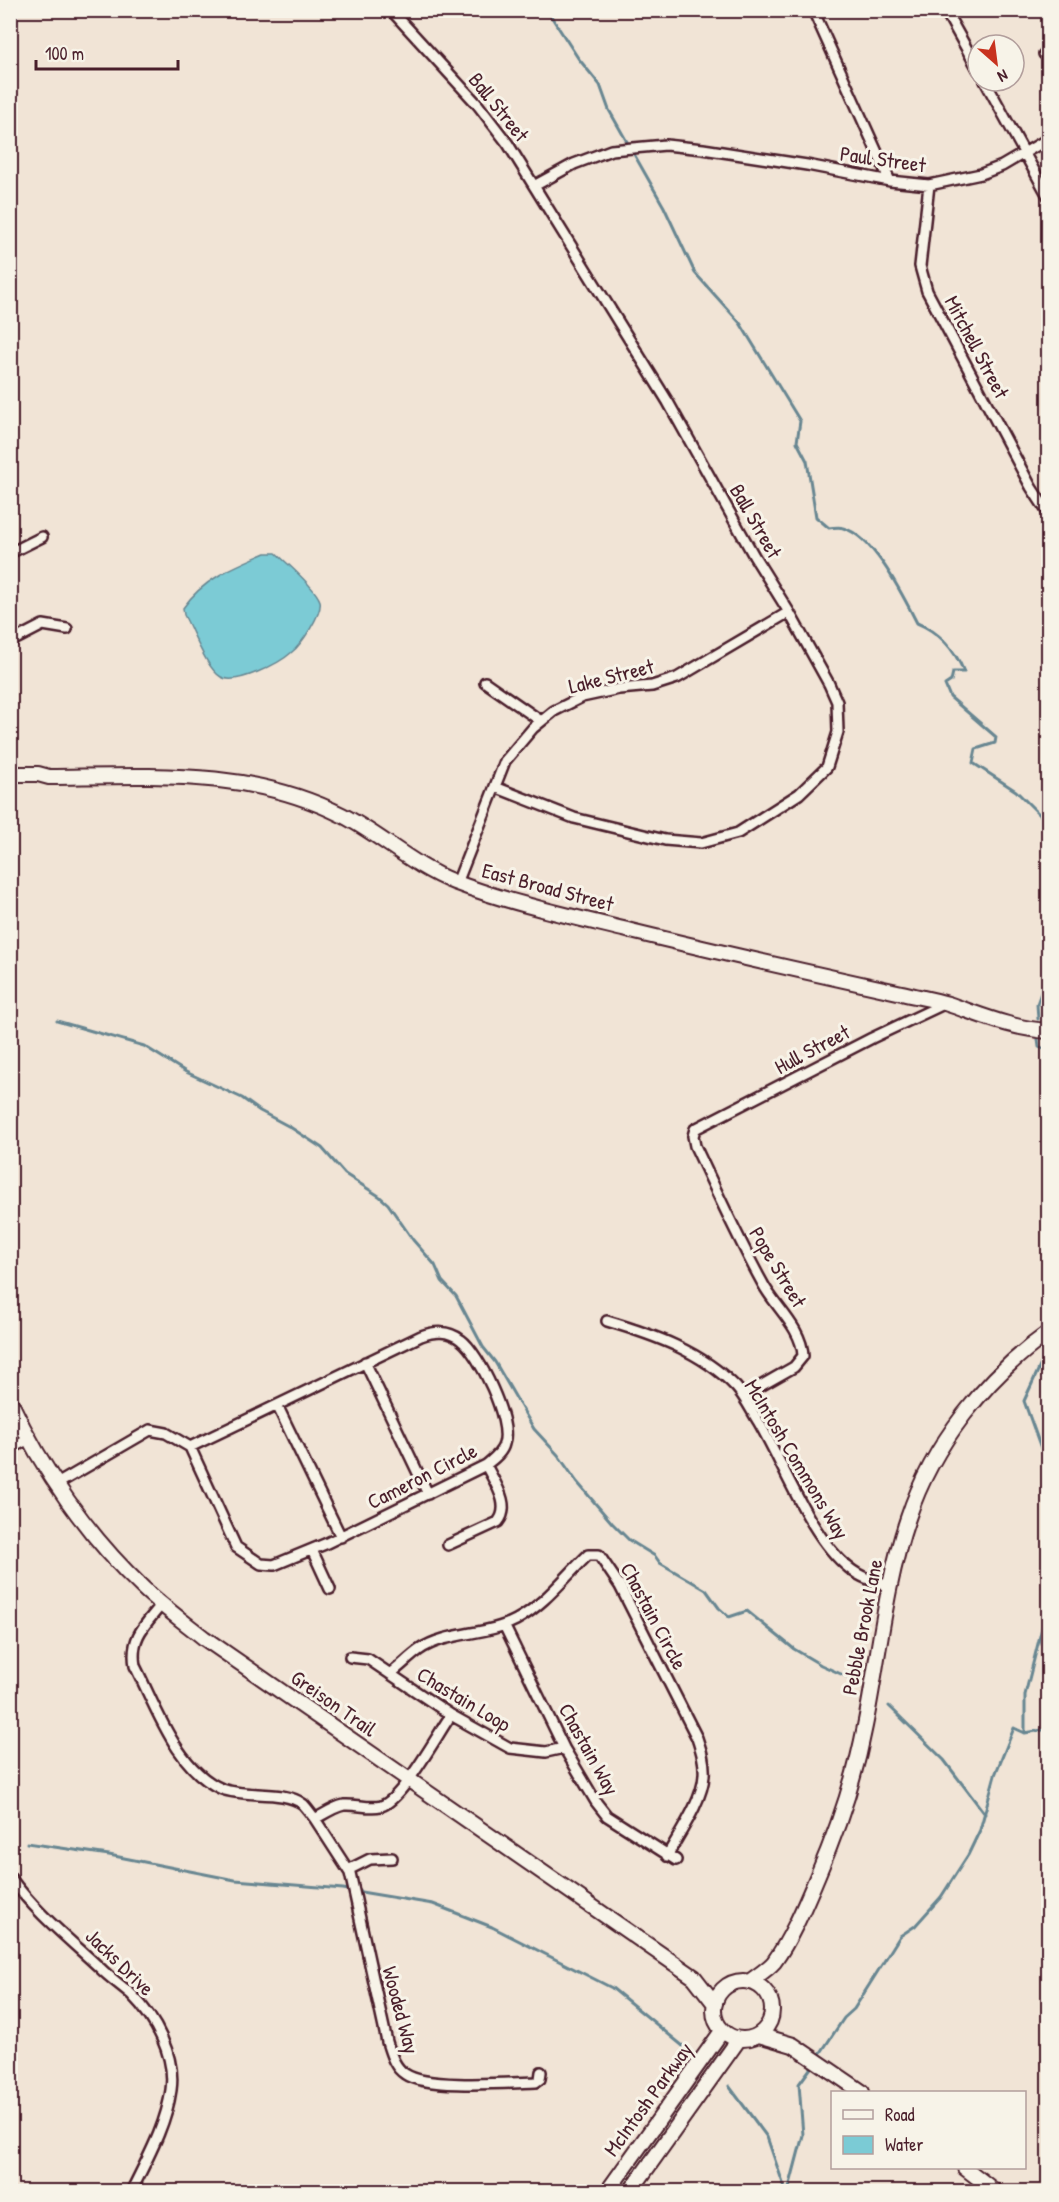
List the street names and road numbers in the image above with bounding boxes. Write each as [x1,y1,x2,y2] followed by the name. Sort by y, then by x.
[462,66,536,148] street label: Ball Street
[838,139,928,179] street label: Paul Street
[938,291,1017,404] street label: Mitchell Street
[723,478,789,564] street label: Ball Street
[565,651,657,701] street label: Lake Street
[479,856,618,919] street label: East Broad Street
[769,1017,855,1081] street label: Hull Street
[742,1221,814,1314] street label: Pope Street
[738,1374,856,1545] street label: McIntosh Commons Way
[362,1436,482,1516] street label: Cameron Circle
[614,1557,694,1675] street label: Chastain Circle
[835,1557,889,1697] street label: Pebble Brook Lane
[412,1660,516,1738] street label: Chastain Loop
[285,1663,383,1743] street label: Greison Trail
[552,1698,626,1800] street label: Chastain Way
[79,1922,161,2002] street label: Jacks Drive
[375,1963,427,2057] street label: Wooded Way
[597,2036,699,2162] street label: McIntosh Parkway

